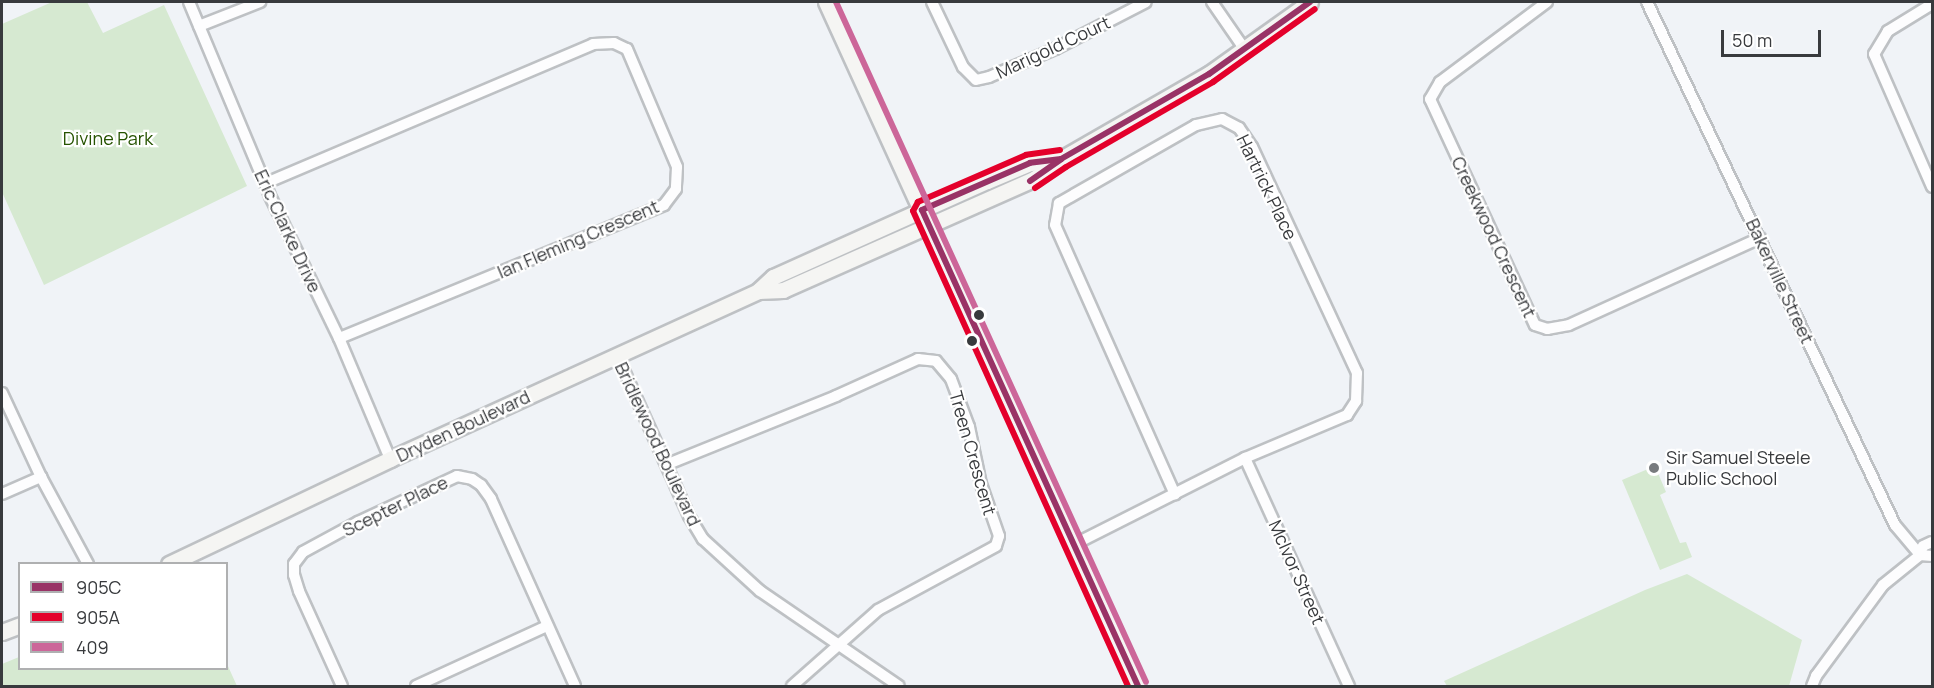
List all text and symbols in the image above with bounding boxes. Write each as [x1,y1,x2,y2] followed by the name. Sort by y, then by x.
[992,11,1114,83] street label: Marigold Court
[1724,18,1824,56] scale bar
[1732,28,1772,52] text: 50 m
[63,127,153,149] park label: Divine Park
[1232,131,1302,243] street label: Hartrick Place
[1447,153,1541,321] street label: Creekwood Crescent
[250,166,326,296] street label: Eric Clarke Drive
[494,195,662,283] street label: Ian Fleming Crescent
[1742,215,1818,347] street label: Bakerville Street
[973,309,985,321] unlabelled marker
[966,335,978,347] unlabelled marker
[611,359,705,529] street label: Bridlewood Boulevard
[393,386,533,466] street label: Dryden Boulevard
[945,388,1001,518] street label: Treen Crescent
[1666,447,1810,490] place label: Sir Samuel Steele Public School
[1647,461,1661,475] marker: Sir Samuel Steele Public School
[339,471,451,541] street label: Scepter Place
[1264,517,1330,627] street label: McIvor Street
[18,562,228,670] legend
[76,575,121,599] text: 905C
[76,605,120,629] text: 905A
[76,635,109,659] text: 409

